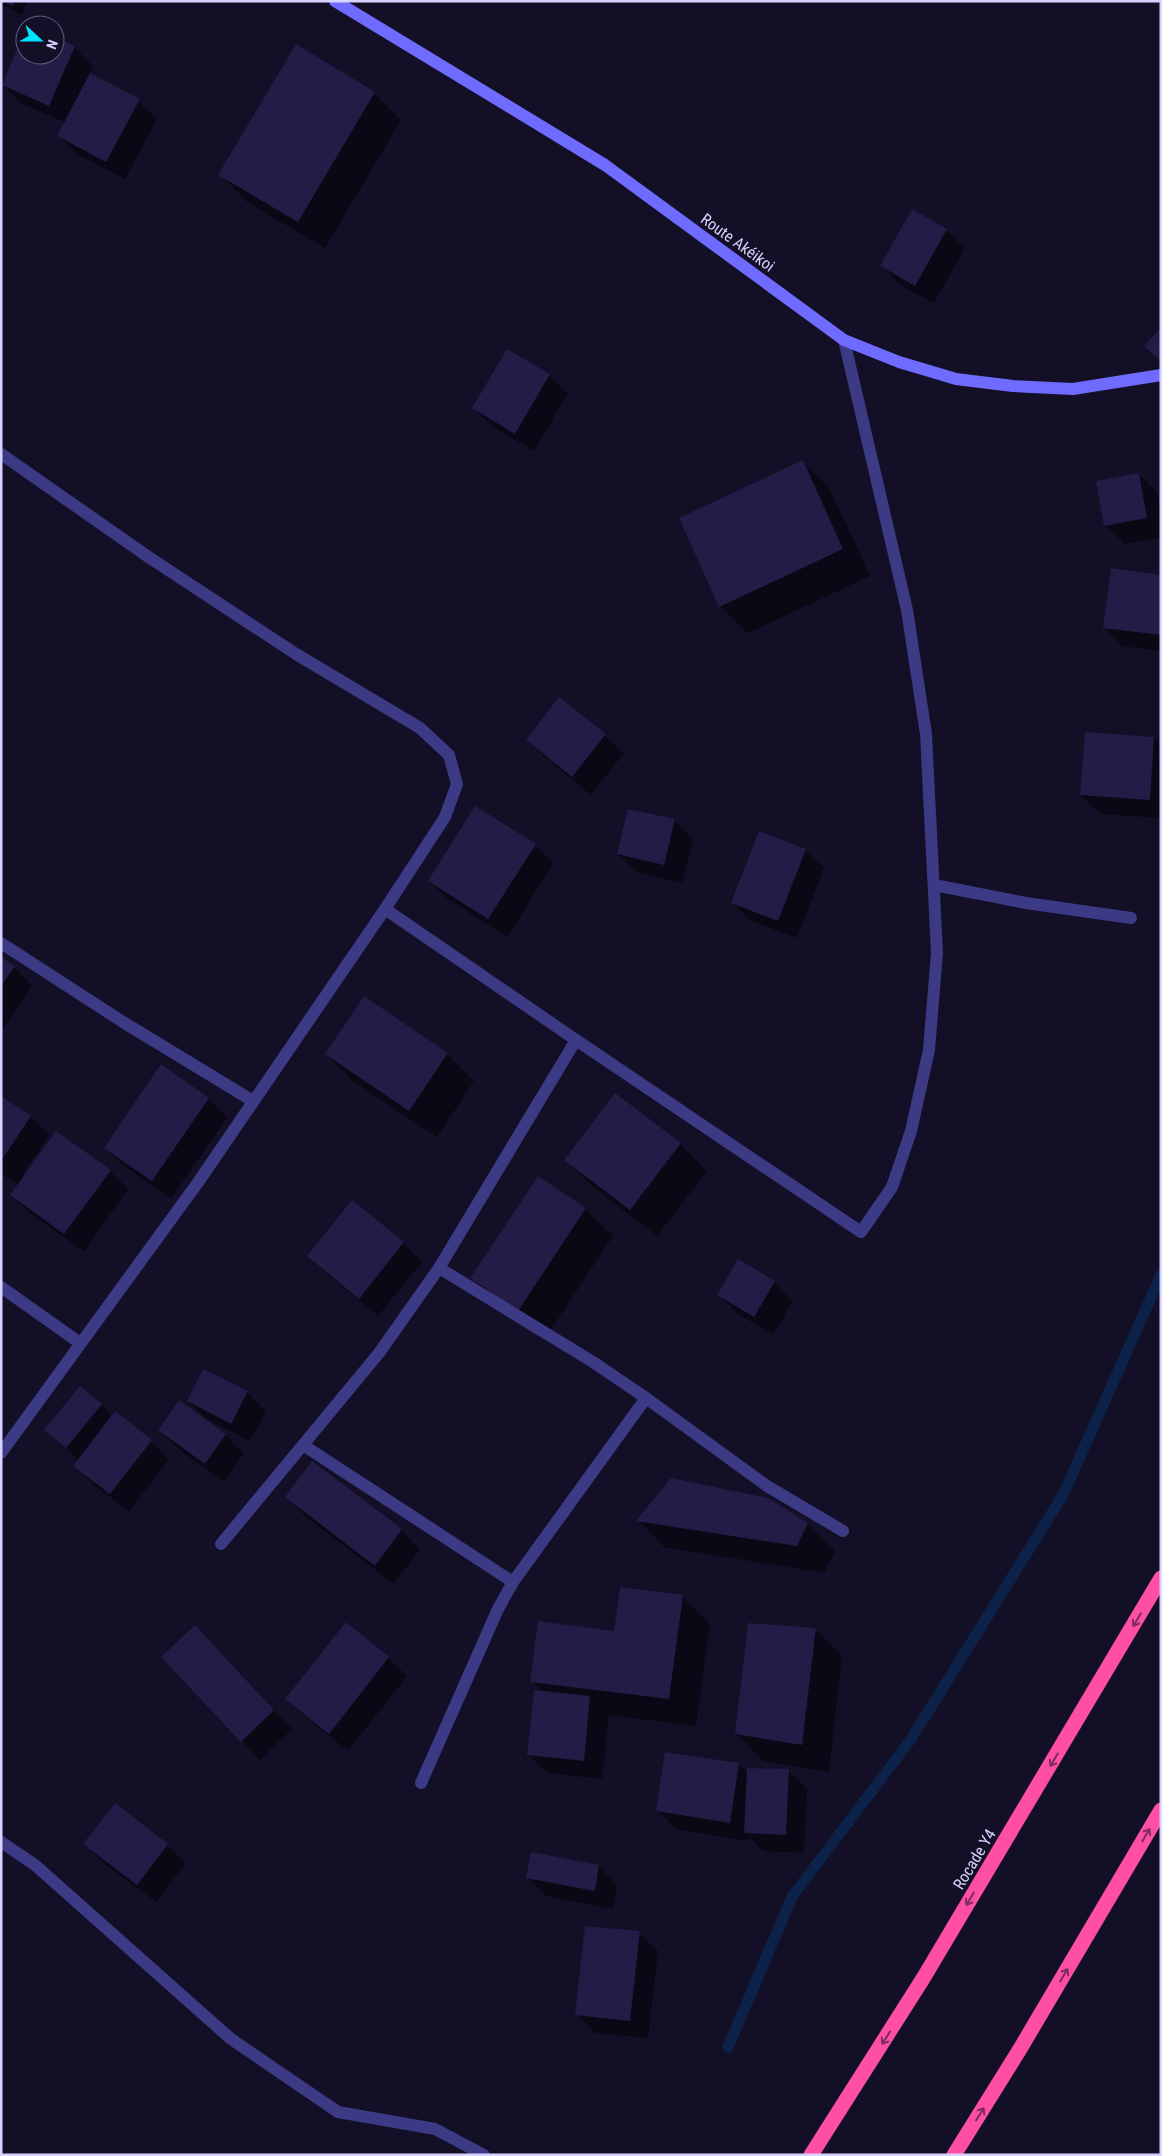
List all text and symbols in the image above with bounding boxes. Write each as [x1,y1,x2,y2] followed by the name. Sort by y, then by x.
[15,15,65,65] north arrow
[43,38,61,52] text: N
[697,209,778,276] street label: Route Akéikoi
[1131,1612,1141,1626] one-way arrow
[1048,1752,1058,1766] one-way arrow
[949,1826,1000,1893] street label: Rocade Y4
[1142,1828,1152,1842] one-way arrow
[965,1892,975,1906] one-way arrow
[1060,1968,1070,1982] one-way arrow
[880,2030,890,2044] one-way arrow
[975,2107,985,2121] one-way arrow

